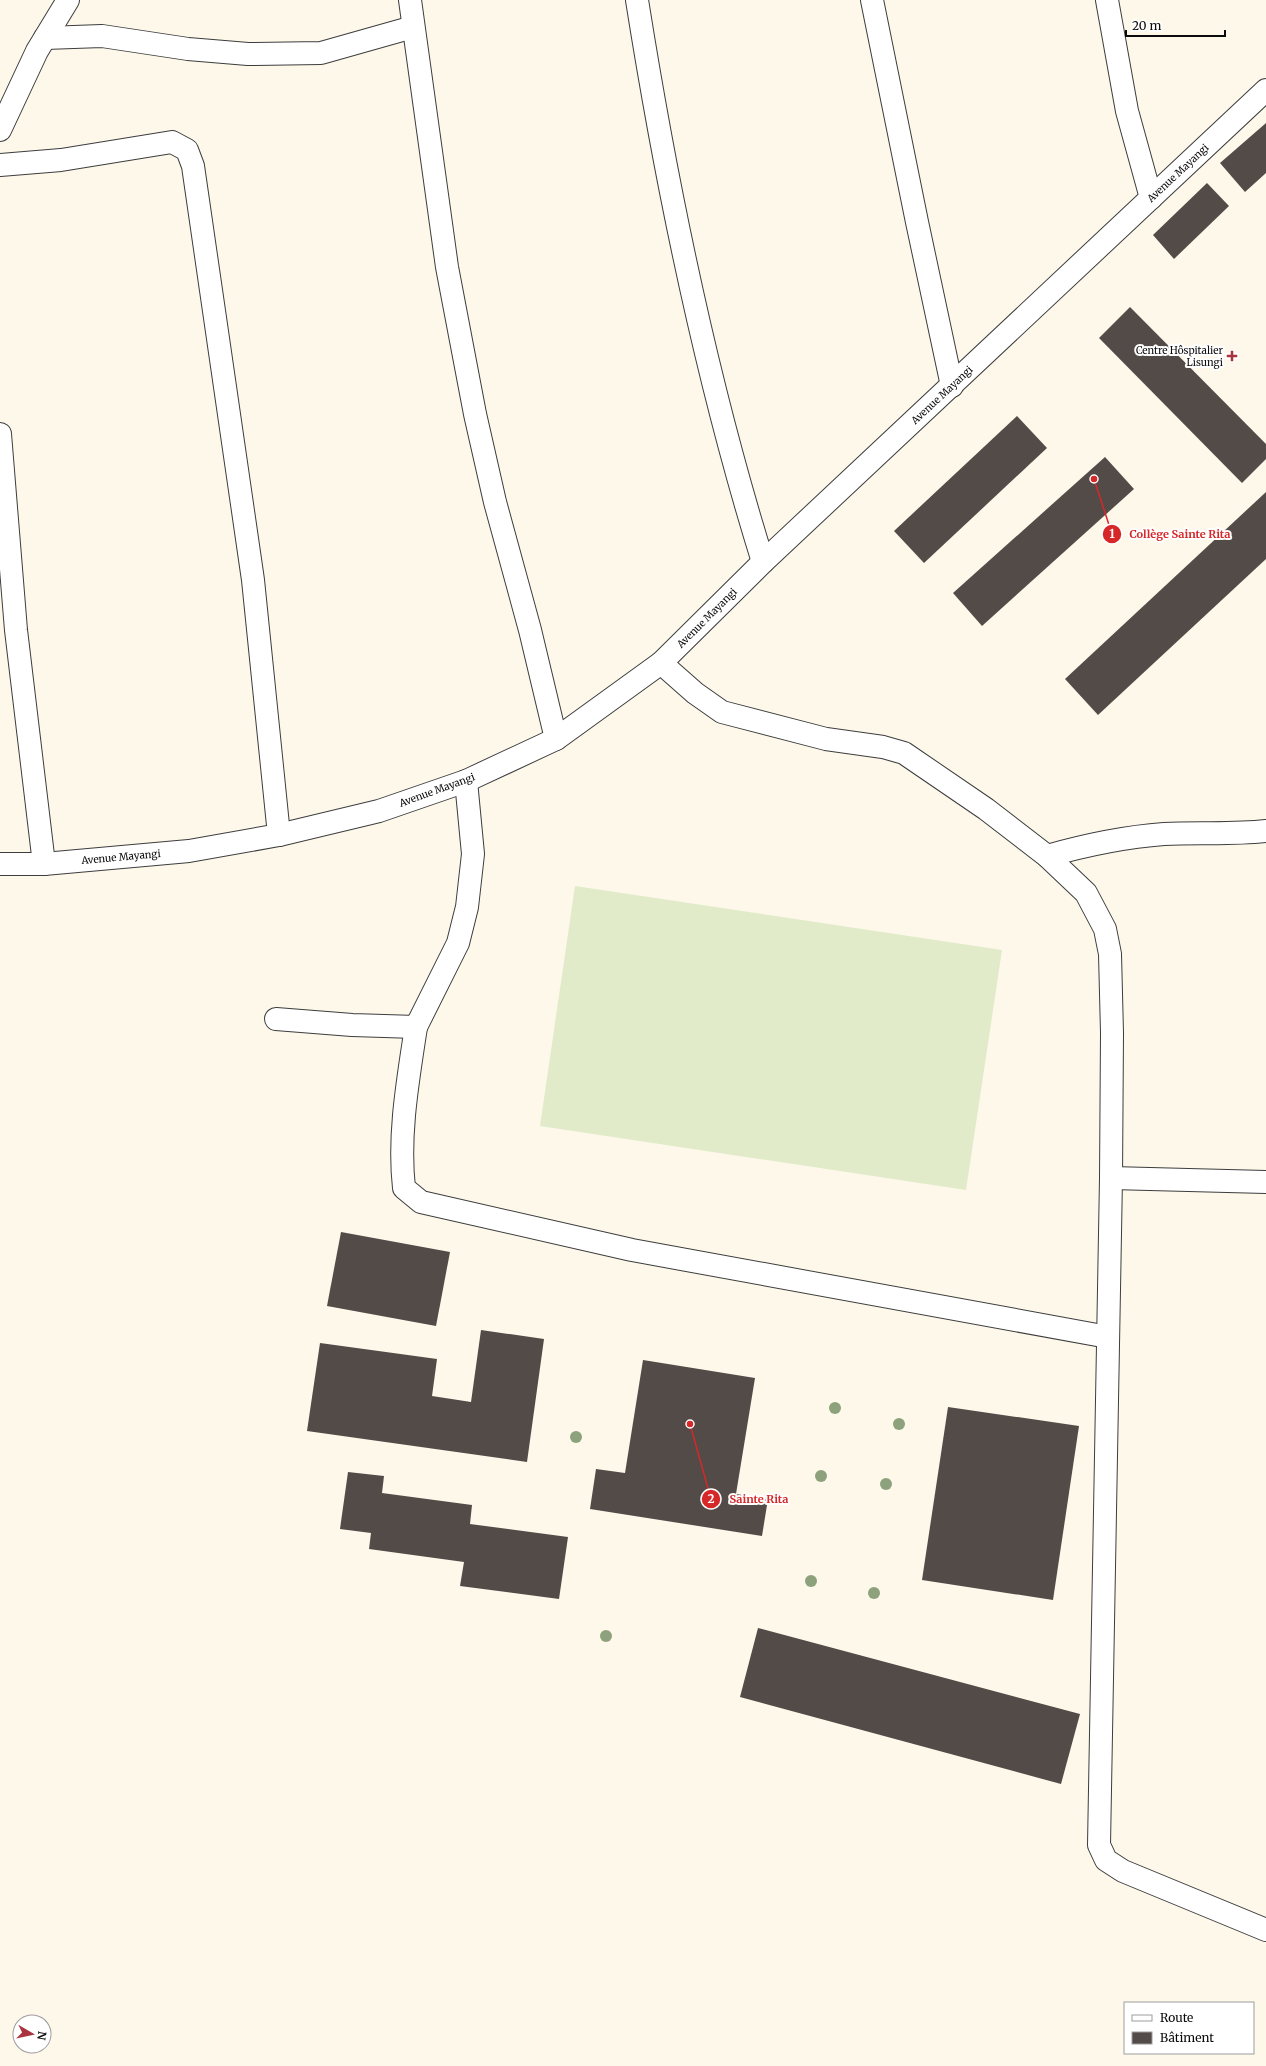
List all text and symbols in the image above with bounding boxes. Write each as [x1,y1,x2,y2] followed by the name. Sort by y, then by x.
[1126,12,1225,38] scale bar
[1132,18,1161,33] text: 20 m
[1144,141,1212,206] street label: Avenue Mayangi
[1136,344,1223,369] place label: Centre Hôspitalier Lisungi
[1226,350,1238,362] marker: Centre Hôspitalier Lisungi
[908,363,976,428] street label: Avenue Mayangi
[1102,522,1239,545] callout: Collège Sainte Rita
[1109,526,1115,541] text: 1
[1130,527,1230,541] text: Collège Sainte Rita
[674,585,740,651] street label: Avenue Mayangi
[396,770,477,810] street label: Avenue Mayangi
[80,847,161,867] street label: Avenue Mayangi
[701,1487,796,1510] callout: Sainte Rita
[707,1491,715,1506] text: 2
[730,1492,788,1506] text: Sainte Rita
[1124,2002,1254,2054] legend
[1160,2010,1193,2025] text: Route
[12,2014,52,2054] north arrow
[34,2030,49,2041] text: N
[1160,2030,1214,2045] text: Bâtiment

